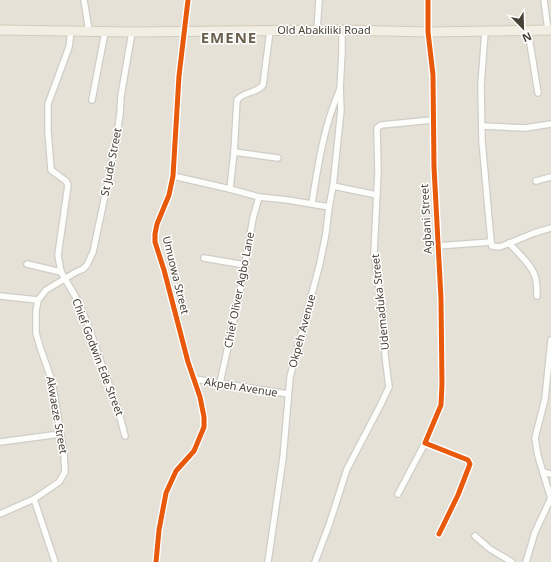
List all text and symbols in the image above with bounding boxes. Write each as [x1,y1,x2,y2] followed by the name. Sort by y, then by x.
[503,8,543,48] north arrow
[277,22,371,37] street label: Old Abakiliki Road
[201,27,257,47] district label: EMENE
[520,29,534,46] text: N
[97,126,124,197] street label: St Jude Street
[416,184,435,254] street label: Agbani Street
[220,231,257,349] street label: Chief Oliver Agbo Lane
[160,234,193,316] street label: Umuowa Street
[367,253,392,351] street label: Udemaduka Street
[284,292,319,369] street label: Okpeh Avenue
[69,296,128,418] street label: Chief Godwin Ede Street
[203,373,279,400] street label: Akpeh Avenue
[43,375,72,455] street label: Akwaeze Street

